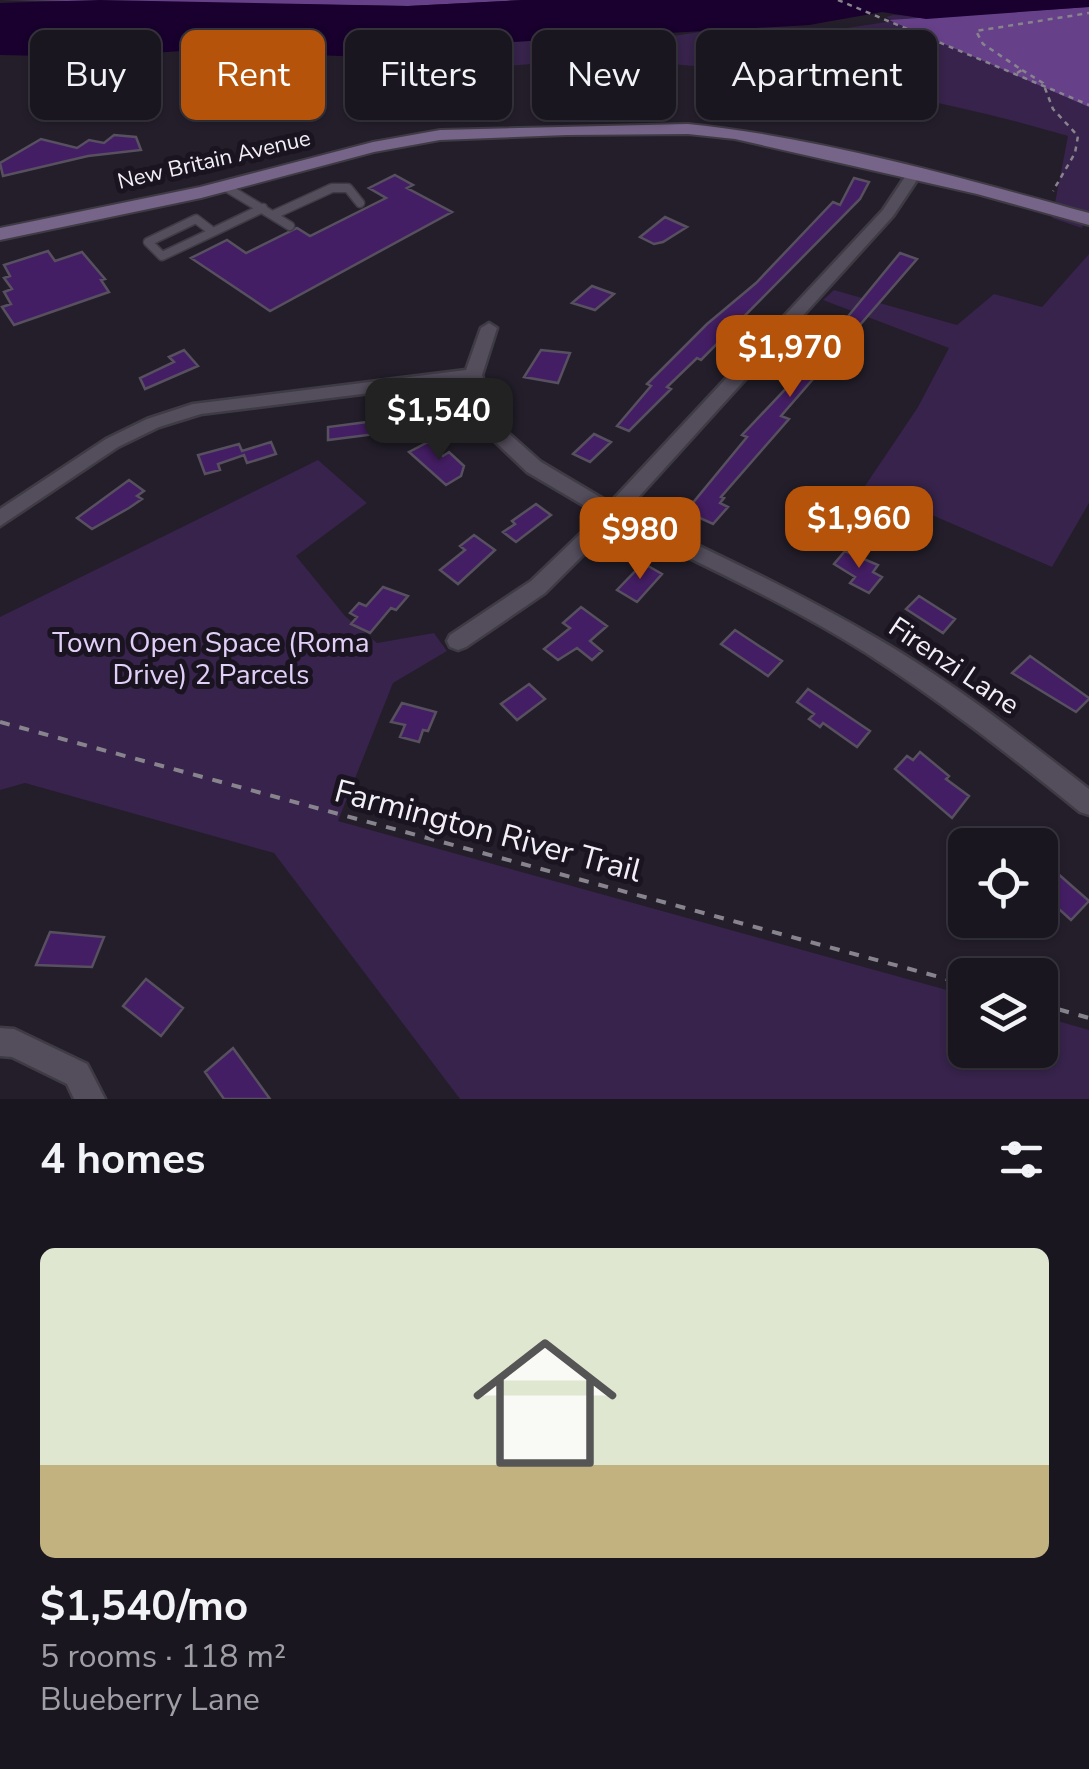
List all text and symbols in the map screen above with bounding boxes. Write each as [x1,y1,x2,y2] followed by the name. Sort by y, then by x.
[30,30,161,120] chip: Buy
[181,30,325,120] chip: Rent
[345,30,512,120] chip: Filters
[532,30,676,120] chip: New
[696,30,937,120] chip: Apartment
[114,123,314,197] street label: New Britain Avenue
[709,315,871,400] pin: $1,970
[738,326,842,369] text: $1,970
[358,378,520,463] pin: $1,540
[387,389,491,432] text: $1,540
[778,486,940,571] pin: $1,960
[581,497,699,582] pin: $980
[807,497,911,540] text: $1,960
[602,508,678,551] text: $980
[881,608,1027,724] street label: Firenzi Lane
[52,624,370,694] park label: Town Open Space (Roma Drive) 2 Parcels
[330,769,647,893] street label: Farmington River Trail
[948,828,1058,1068] map controls
[948,828,1058,938] button: locate
[948,958,1058,1068] button: layers
[40,1131,205,1188] text: 4 homes
[994,1132,1049,1187] icon: filters
[455,1313,635,1493] icon: home
[40,1578,248,1635] text: $1,540/mo
[40,1635,286,1678] text: 5 rooms · 118 m²
[40,1678,260,1721] text: Blueberry Lane

